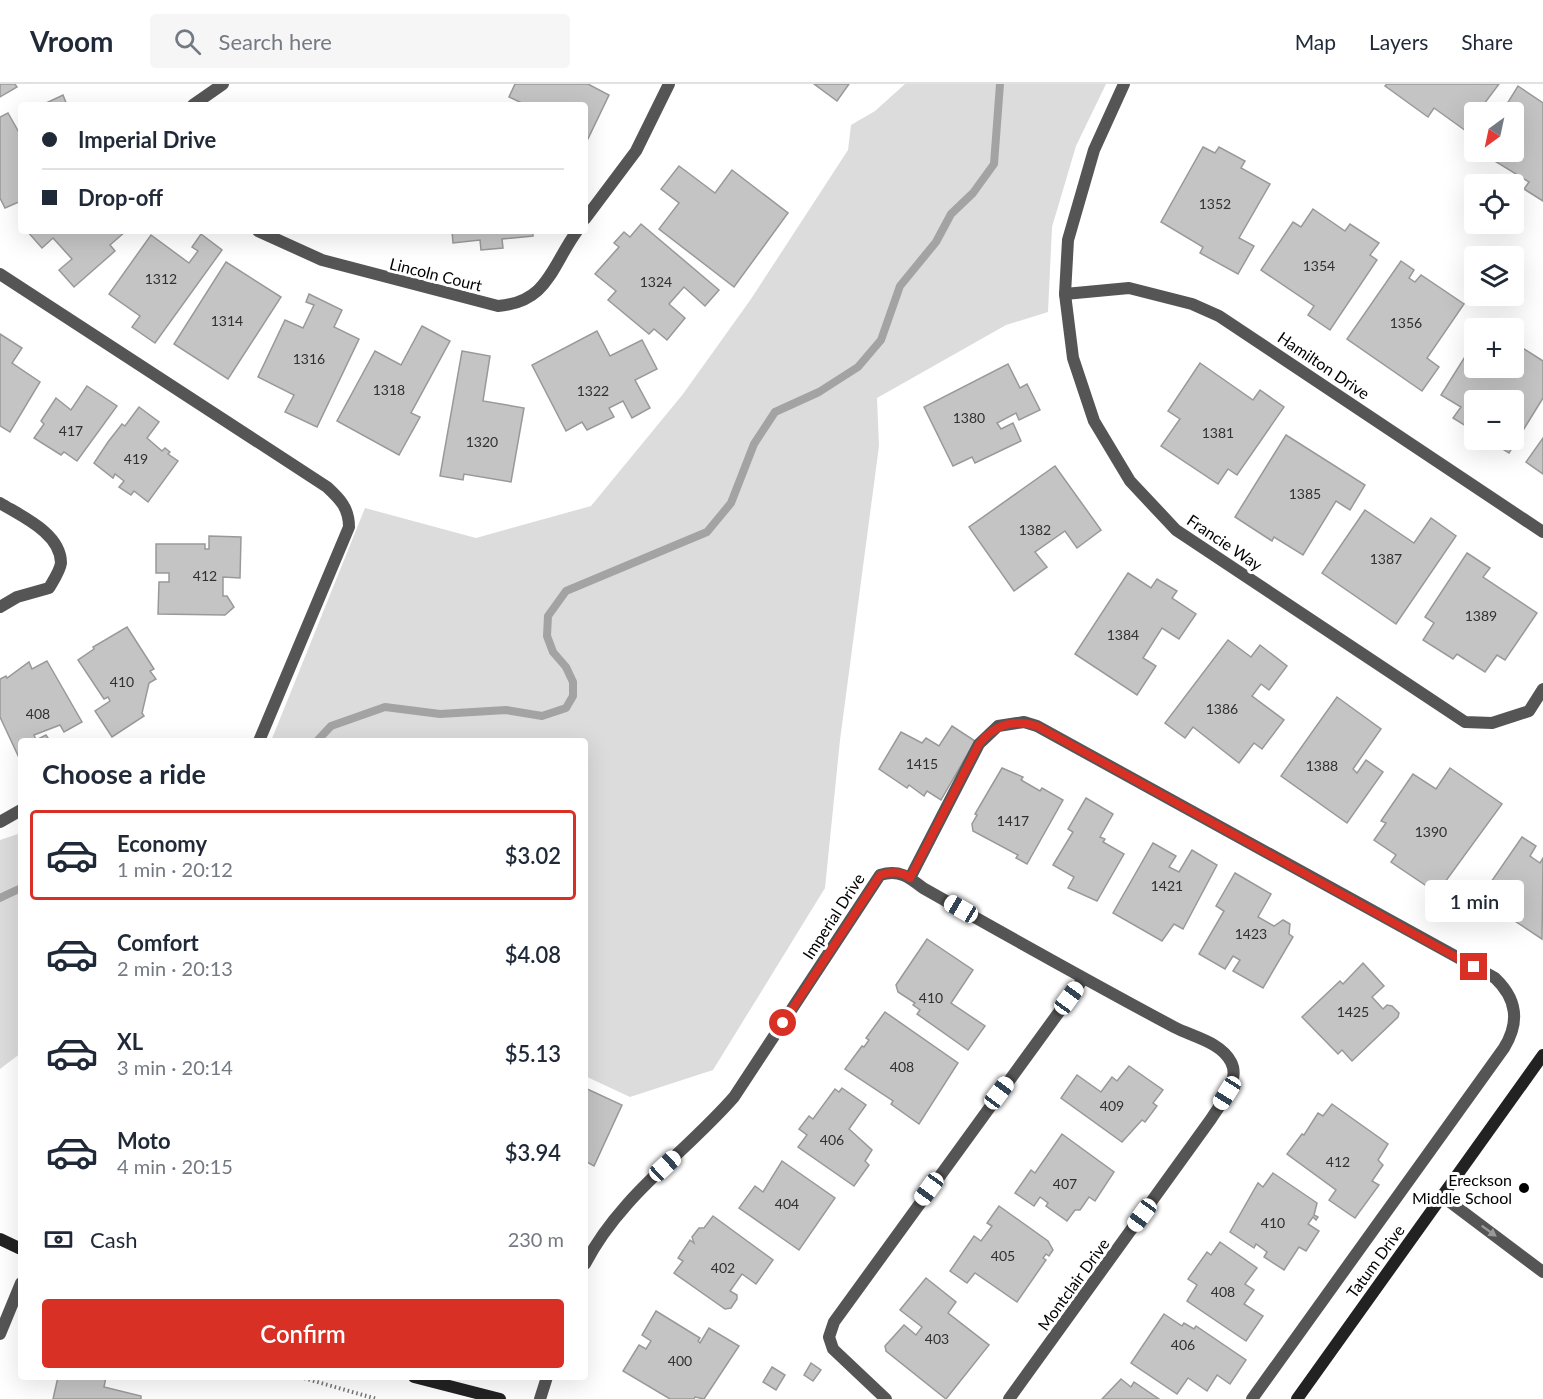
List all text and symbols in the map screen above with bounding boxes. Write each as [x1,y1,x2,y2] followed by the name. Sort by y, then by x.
[150,14,570,68] search box
[30,24,114,58] text: Vroom
[171,25,204,58] icon: search
[219,28,332,55] text: Search here
[1295,29,1336,54] text: Map
[1369,29,1428,54] text: Layers
[1461,29,1513,54] text: Share
[1464,102,1524,162] north arrow
[1464,102,1524,450] map controls
[78,126,216,153] text: Imperial Drive
[1464,174,1524,234] button: locate
[78,184,163,211] text: Drop-off
[1199,195,1231,212] house number: 1352
[1464,246,1524,306] button: layers
[388,253,484,295] street label: Lincoln Court
[1303,257,1335,274] house number: 1354
[145,270,177,287] house number: 1312
[640,273,672,290] house number: 1324
[211,312,243,329] house number: 1314
[1390,314,1422,331] house number: 1356
[1464,318,1524,378] button: +
[1274,327,1374,403] street label: Hamilton Drive
[293,350,325,367] house number: 1316
[373,381,405,398] house number: 1318
[577,382,609,399] house number: 1322
[1464,390,1524,450] button: −
[953,409,985,426] house number: 1380
[59,422,83,439] house number: 417
[1202,424,1234,441] house number: 1381
[466,433,498,450] house number: 1320
[124,450,148,467] house number: 419
[1289,485,1321,502] house number: 1385
[1184,510,1267,574] street label: Francie Way
[1019,521,1051,538] house number: 1382
[1370,550,1402,567] house number: 1387
[193,567,217,584] house number: 412
[1465,607,1497,624] house number: 1389
[1107,626,1139,643] house number: 1384
[110,673,134,690] house number: 410
[1206,700,1238,717] house number: 1386
[26,705,50,722] house number: 408
[906,755,938,772] house number: 1415
[42,757,206,790] text: Choose a ride
[1306,757,1338,774] house number: 1388
[997,812,1029,829] house number: 1417
[1415,823,1447,840] house number: 1390
[45,828,99,882] icon: car
[117,830,207,857] text: Economy
[505,842,561,869] text: $3.02
[117,857,233,881] text: 1 min · 20:12
[798,869,868,963] street label: Imperial Drive
[1151,877,1183,894] house number: 1421
[1424,880,1524,922] callout: 1 min
[1450,889,1499,913] text: 1 min
[941,892,981,926] car
[1235,925,1267,942] house number: 1423
[45,927,99,981] icon: car
[117,929,199,956] text: Comfort
[505,941,561,968] text: $4.08
[1460,953,1487,980] route end
[117,956,233,980] text: 2 min · 20:13
[1051,978,1087,1018] car
[919,989,943,1006] house number: 410
[1337,1003,1369,1020] house number: 1425
[769,1009,796,1036] route start
[45,1026,99,1080] icon: car
[117,1028,143,1055] text: XL
[505,1040,561,1067] text: $5.13
[117,1055,233,1079] text: 3 min · 20:14
[890,1058,914,1075] house number: 408
[981,1073,1017,1113] car
[1210,1073,1244,1113] car
[1100,1097,1124,1114] house number: 409
[45,1125,99,1179] icon: car
[117,1127,171,1154] text: Moto
[820,1131,844,1148] house number: 406
[505,1139,561,1166] text: $3.94
[646,1147,684,1185] car
[1326,1153,1350,1170] house number: 412
[117,1154,233,1178] text: 4 min · 20:15
[911,1169,947,1209] car
[1412,1170,1512,1207] place label: Ereckson Middle School
[1053,1175,1077,1192] house number: 407
[1517,1181,1531,1195] marker: Ereckson Middle School
[775,1195,799,1212] house number: 404
[1124,1195,1160,1235] car
[1261,1214,1285,1231] house number: 410
[1342,1221,1408,1301] street label: Tatum Drive
[42,1223,75,1256] icon: cash
[1482,1224,1497,1236] one-way arrow
[90,1226,137,1253] text: Cash
[508,1227,564,1251] text: 230 m
[1033,1234,1113,1334] street label: Montclair Drive
[991,1247,1015,1264] house number: 405
[711,1259,735,1276] house number: 402
[1211,1283,1235,1300] house number: 408
[42,1299,564,1368] button: Confirm
[925,1330,949,1347] house number: 403
[1171,1336,1195,1353] house number: 406
[668,1352,692,1369] house number: 400

